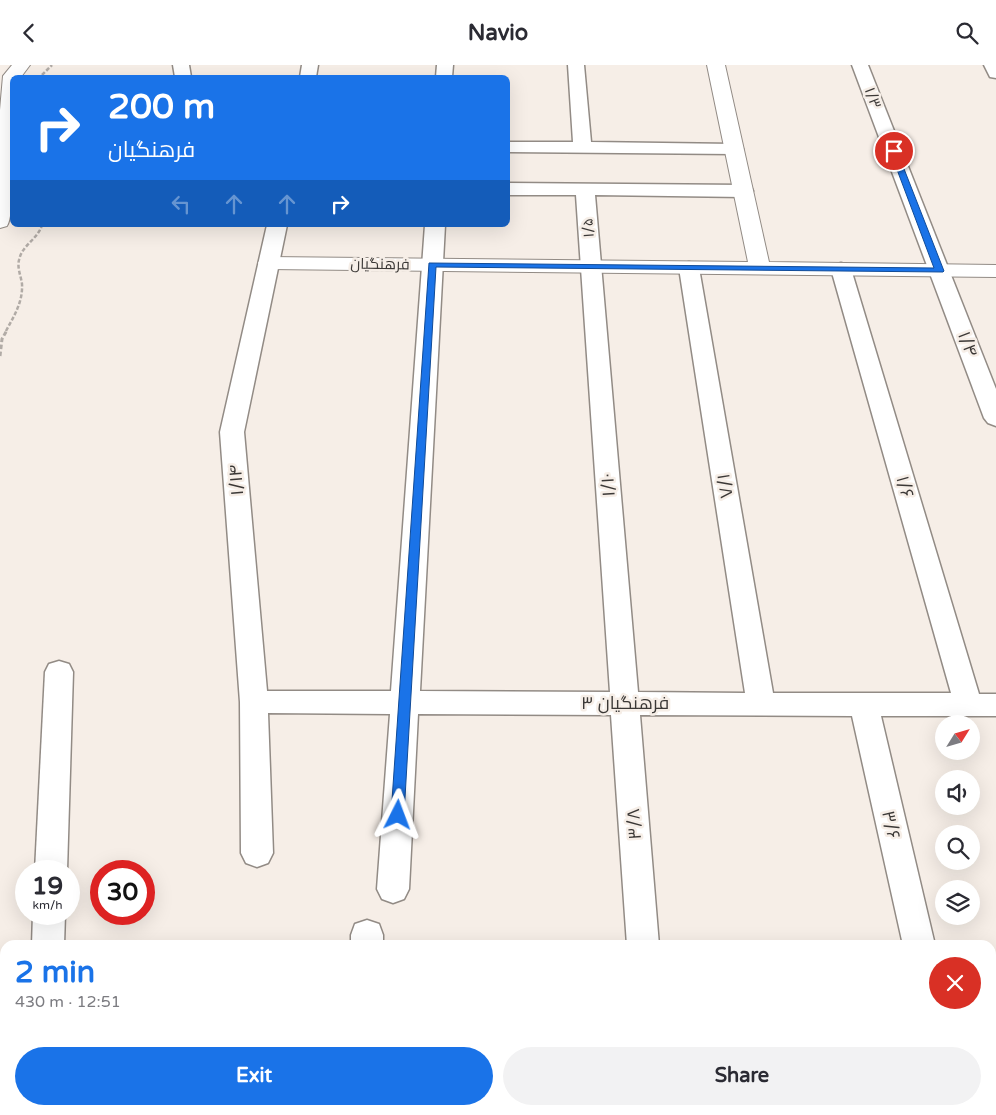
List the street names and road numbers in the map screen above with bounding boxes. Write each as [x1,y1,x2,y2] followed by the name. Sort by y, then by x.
[861,85,885,111] street label: ۱/۳
[578,218,598,238] street label: ۱/۵
[350,254,410,275] street label: فرهنگیان
[953,328,983,360] street label: ۱/۴
[224,464,248,496] street label: ۱/۱۴
[596,472,620,498] street label: ۱/۱۰
[712,472,738,500] street label: ۱/۸
[891,473,919,501] street label: ۱/۶
[581,692,669,714] street label: فرهنگیان ۳
[622,808,646,840] street label: ۳/۸
[877,809,905,841] street label: ۳/۶

